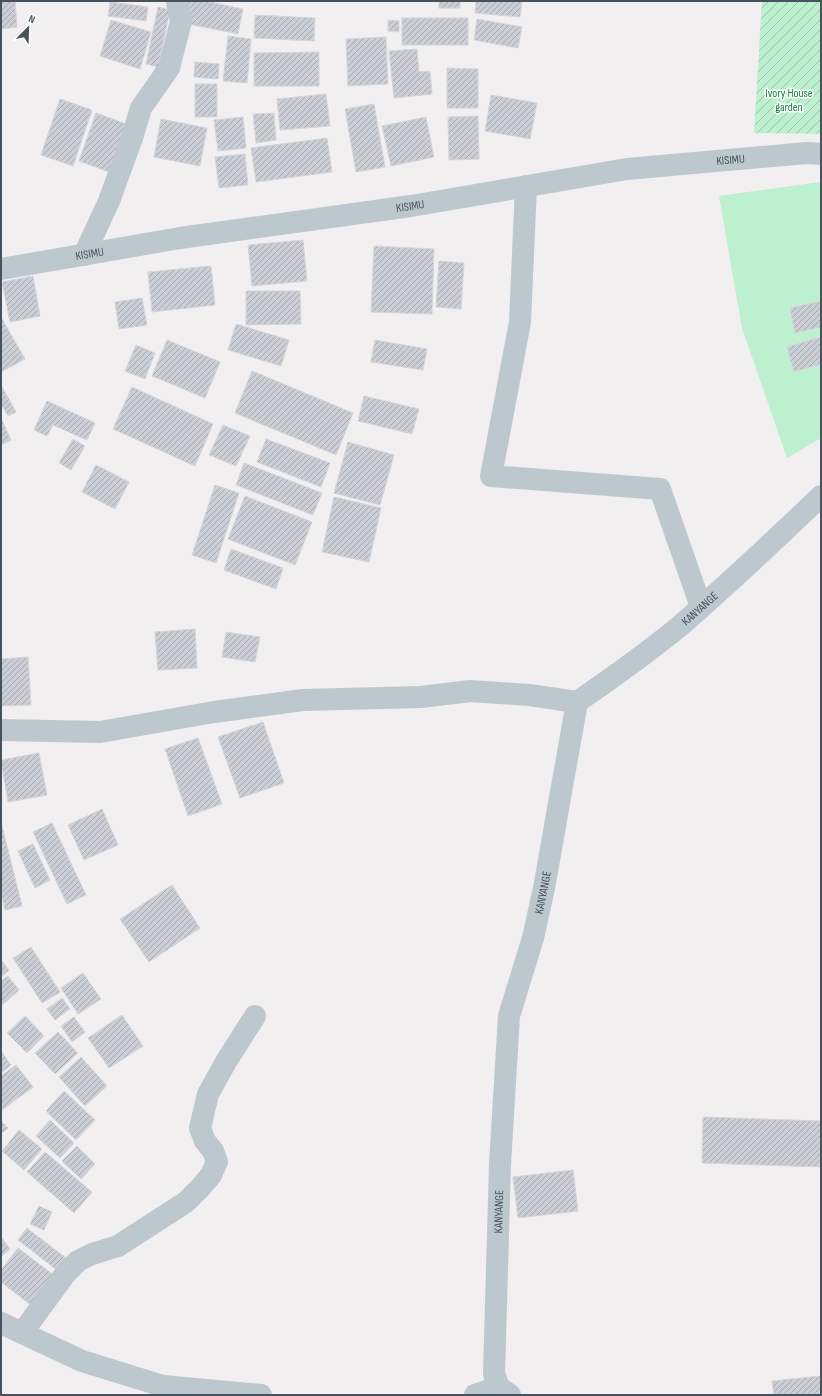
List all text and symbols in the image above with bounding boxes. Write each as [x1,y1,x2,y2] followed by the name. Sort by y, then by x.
[8,8,48,48] north arrow
[26,12,37,26] text: N
[765,86,813,115] park label: Ivory House garden
[716,151,745,169] street label: KISIMU
[395,196,425,216] street label: KISIMU
[74,244,105,263] street label: KISIMU
[679,588,721,629] street label: KANYANGE
[531,870,554,915] street label: KANYANGE
[491,1190,507,1234] street label: KANYANGE

